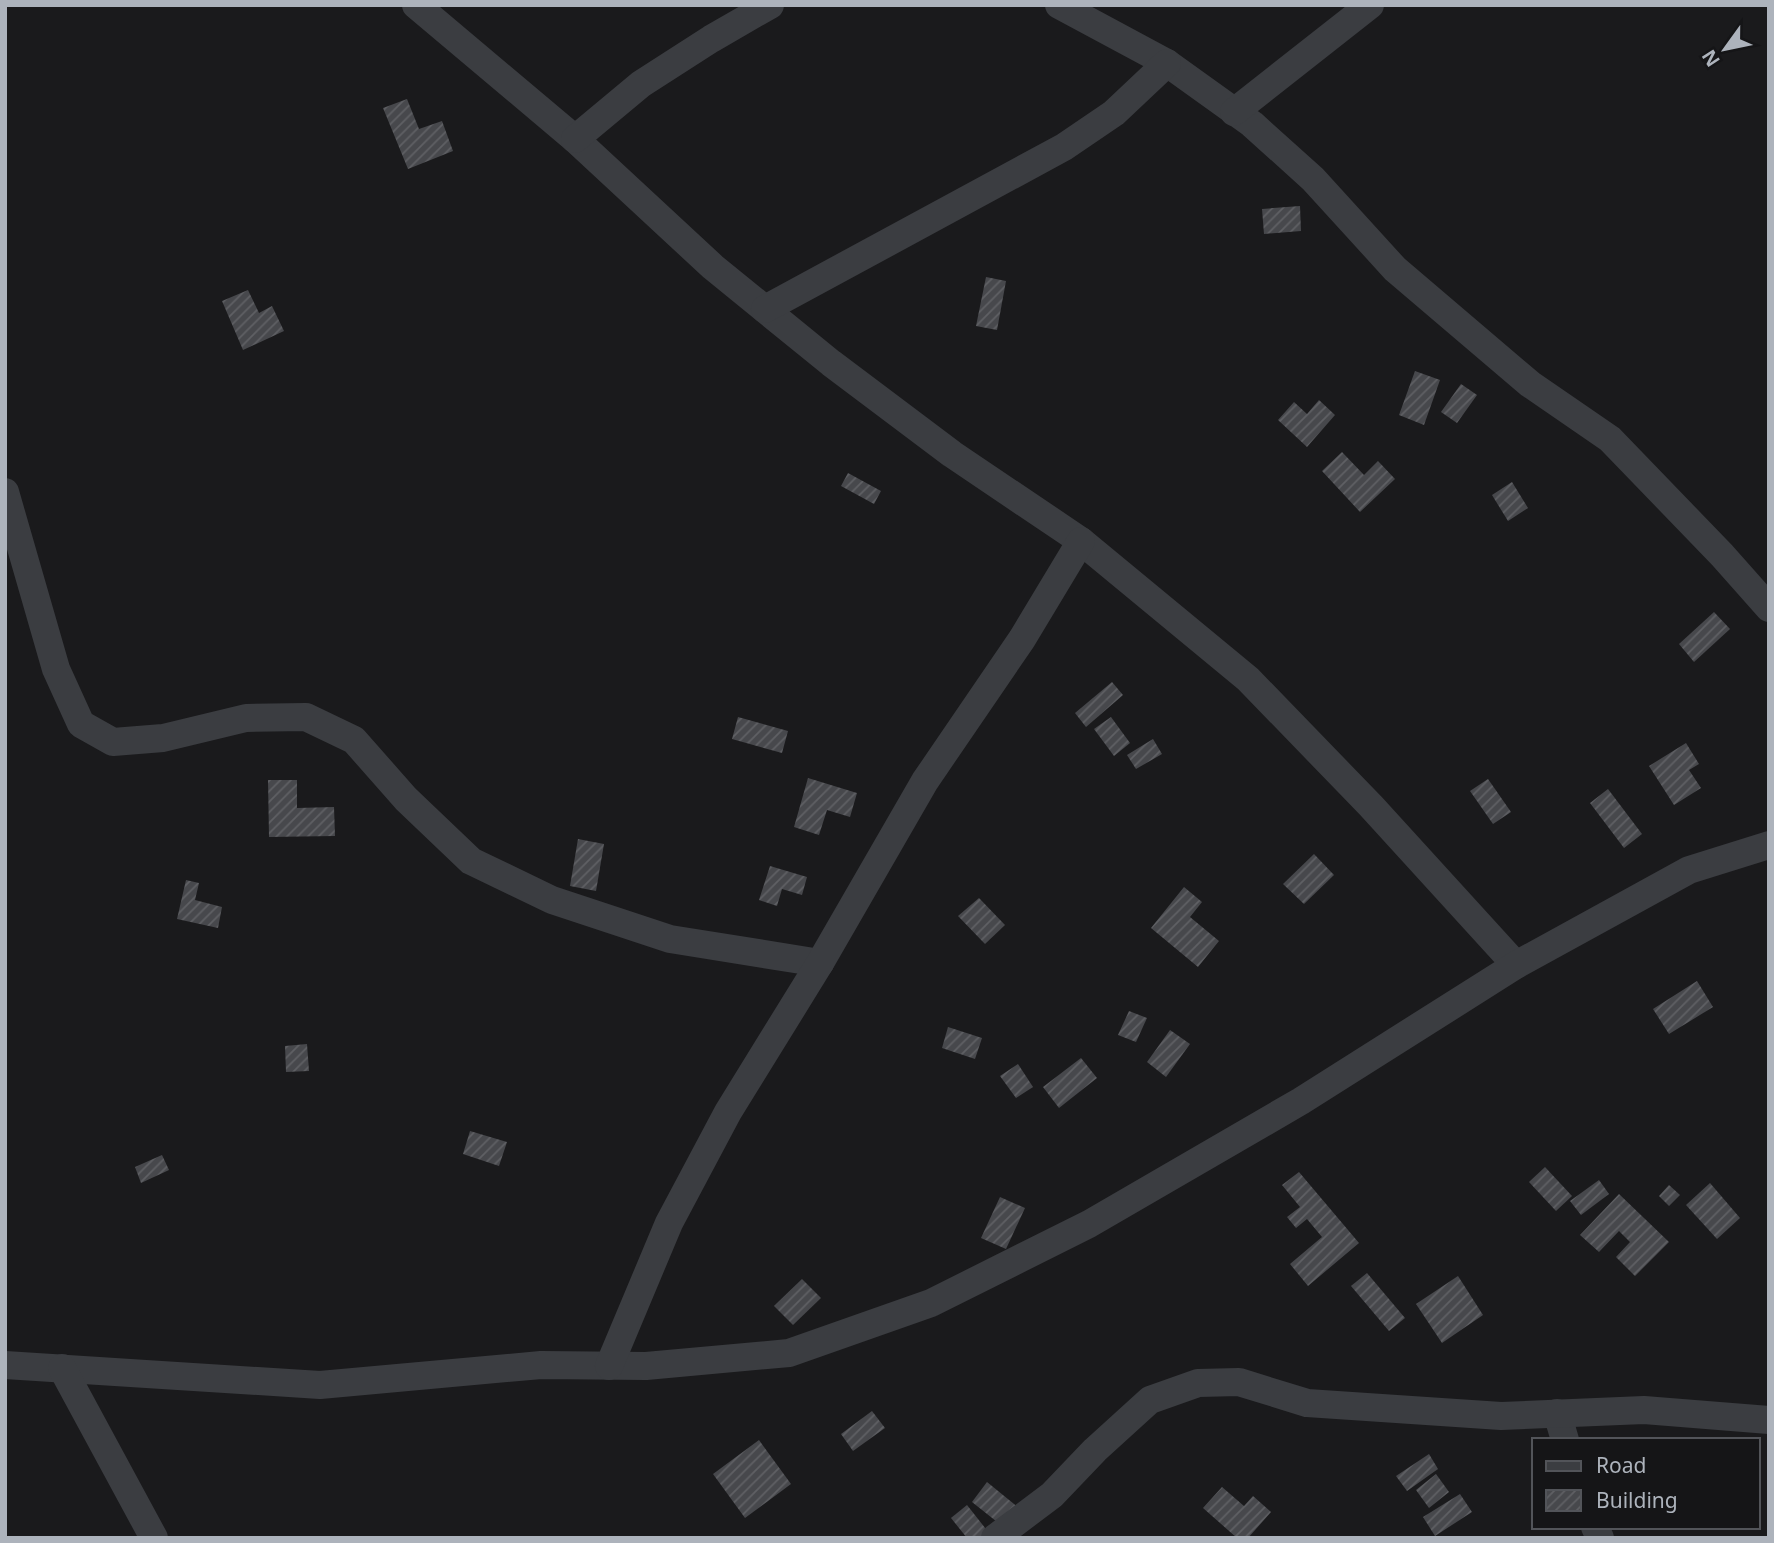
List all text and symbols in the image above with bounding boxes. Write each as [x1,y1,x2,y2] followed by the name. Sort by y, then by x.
[1690,14,1760,84] north arrow
[1696,45,1726,72] text: N
[1532,1438,1760,1529] legend
[1596,1451,1646,1479] text: Road
[1596,1486,1678,1514] text: Building

